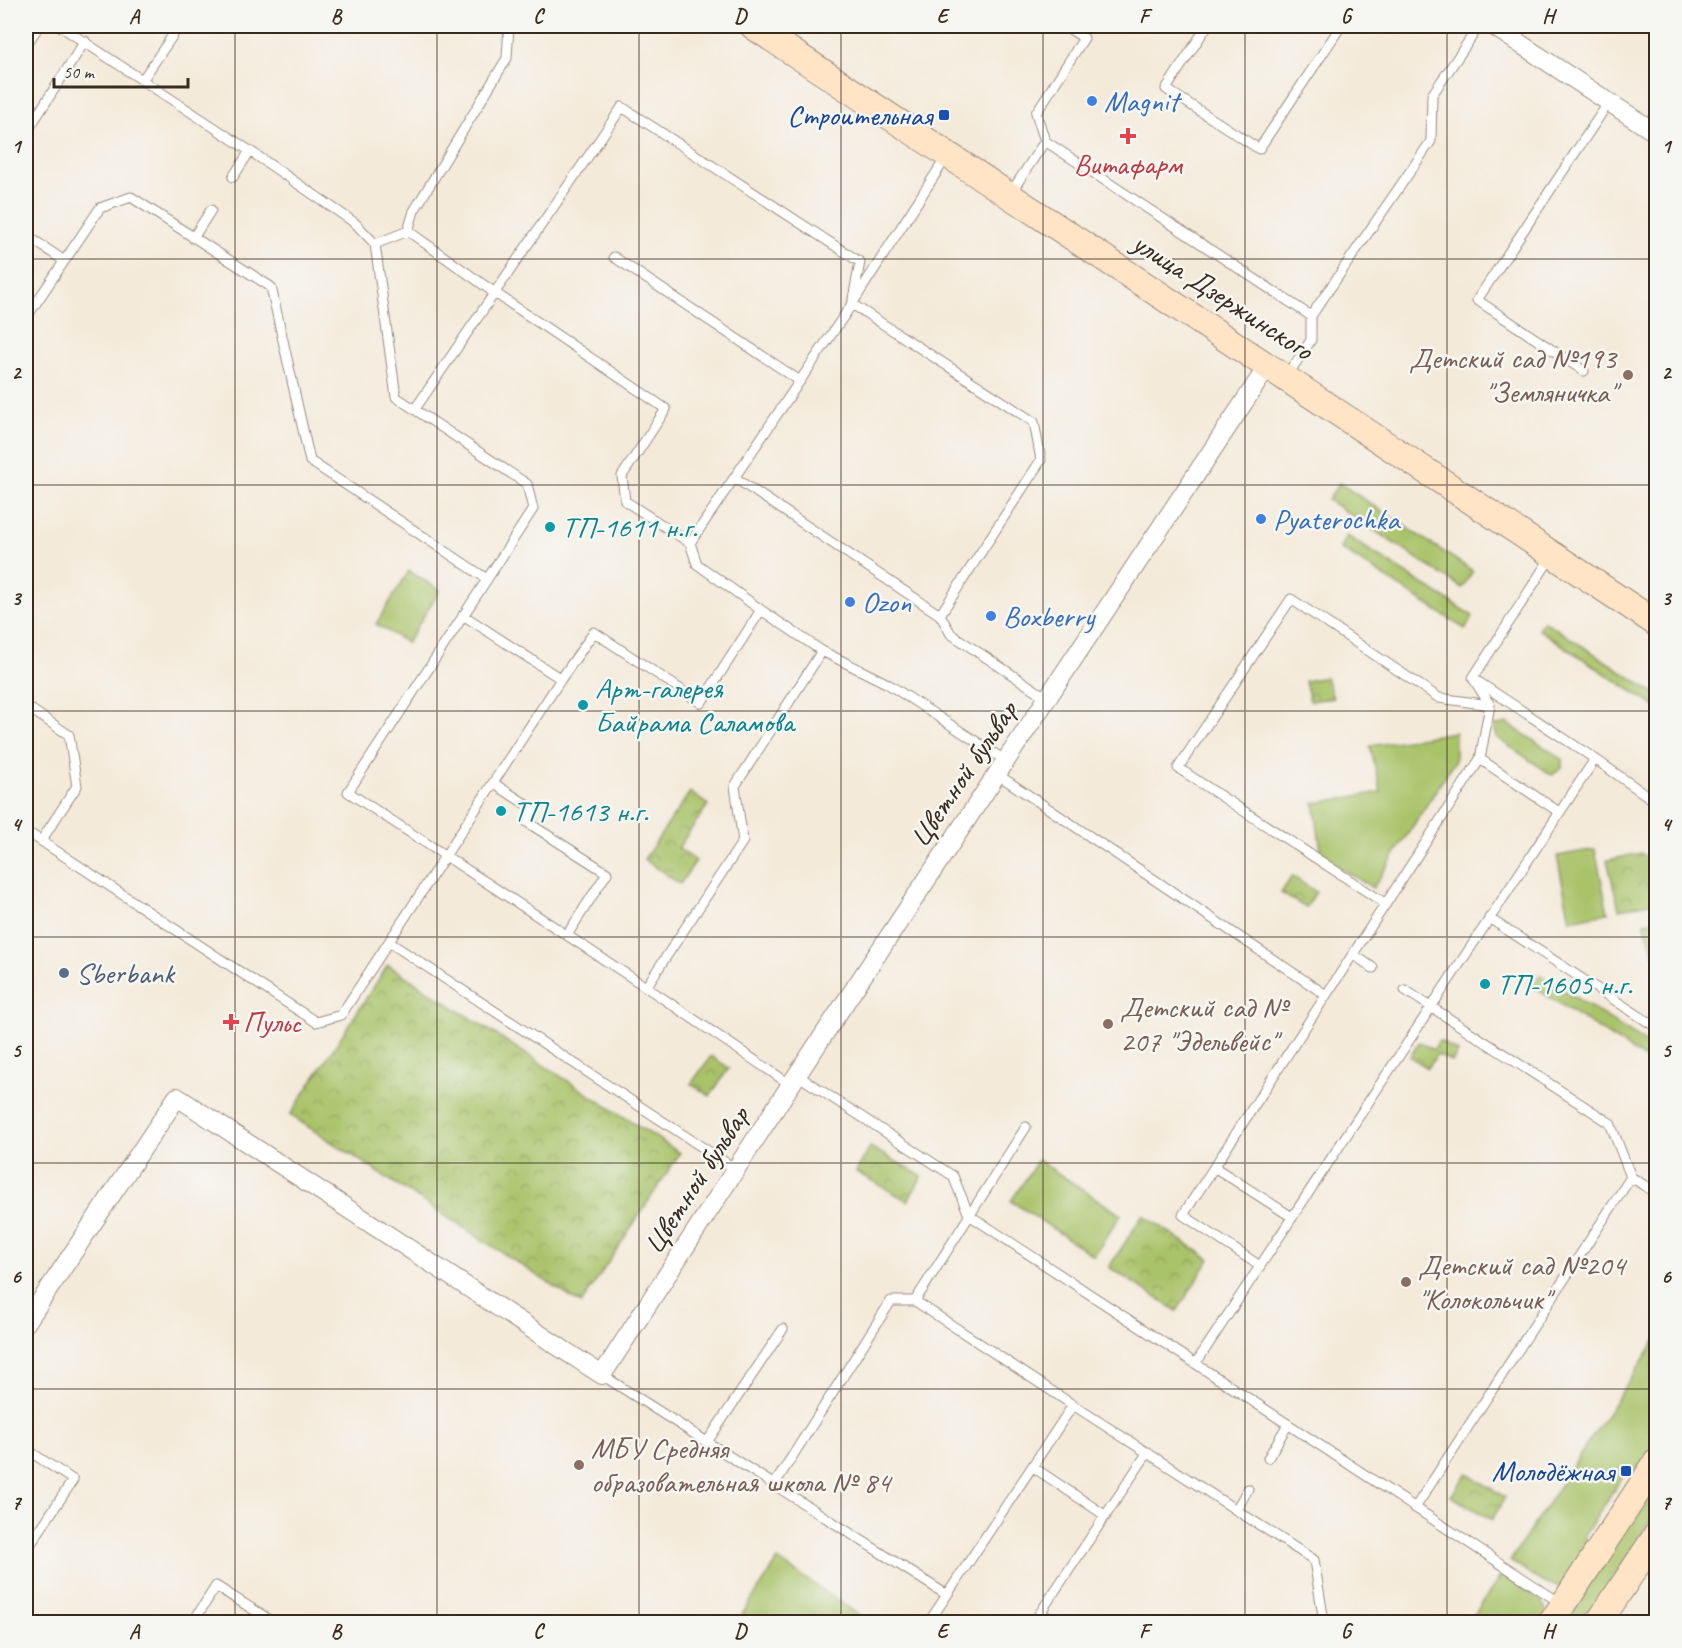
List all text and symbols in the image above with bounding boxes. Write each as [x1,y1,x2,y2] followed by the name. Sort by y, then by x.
[129,4,141,29] text: A
[331,4,343,29] text: B
[533,4,545,29] text: C
[734,4,748,29] text: D
[937,4,951,29] text: E
[1139,4,1153,29] text: F
[1341,4,1354,29] text: G
[1542,4,1557,29] text: H
[54,51,188,89] scale bar
[63,61,96,83] text: 50 m
[1104,82,1182,120] place label: Magnit
[1085,94,1099,108] marker: Magnit
[787,96,935,134] place label: Строительная
[937,108,951,122] marker: Строительная
[1121,129,1135,143] marker: Витафарм
[12,134,23,159] text: 1
[1662,134,1673,159] text: 1
[1074,145,1184,183] place label: Витафарм
[1124,222,1322,369] street label: улица Дзержинского
[1409,339,1622,411] place label: Детский сад №193 "Земляничка"
[12,360,23,385] text: 2
[1662,360,1673,385] text: 2
[1621,368,1635,382] marker: Детский сад №193 "Земляничка"
[1273,500,1401,538] place label: Pyaterochka
[562,508,698,546] place label: ТП-1611 н.г.
[1254,512,1268,526] marker: Pyaterochka
[543,520,557,534] marker: ТП-1611 н.г.
[862,583,912,621] place label: Ozon
[12,586,23,611] text: 3
[1662,586,1673,611] text: 3
[843,595,857,609] marker: Ozon
[1003,597,1096,635] place label: Boxberry
[984,609,998,623] marker: Boxberry
[595,669,797,741] place label: Арт-галерея Байрама Саламова
[900,692,1027,854] street label: Цветной бульвар
[576,698,590,712] marker: Арт-галерея Байрама Саламова
[513,792,649,830] place label: ТП-1613 н.г.
[494,804,508,818] marker: ТП-1613 н.г.
[12,812,24,837] text: 4
[1662,812,1674,837] text: 4
[76,954,176,992] place label: Sberbank
[1497,965,1633,1003] place label: ТП-1605 н.г.
[57,966,71,980] marker: Sberbank
[1478,977,1492,991] marker: ТП-1605 н.г.
[1120,988,1291,1060] place label: Детский сад № 207 "Эдельвейс"
[243,1003,302,1041] place label: Пульс
[224,1015,238,1029] marker: Пульс
[1101,1017,1115,1031] marker: Детский сад № 207 "Эдельвейс"
[12,1038,23,1063] text: 5
[1662,1038,1673,1063] text: 5
[634,1098,759,1261] street label: Цветной бульвар
[1418,1246,1628,1318] place label: Детский сад №204 "Колокольчик"
[11,1264,22,1289] text: 6
[1661,1264,1672,1289] text: 6
[1399,1275,1413,1289] marker: Детский сад №204 "Колокольчик"
[591,1429,893,1501] place label: МБУ Средняя образовательная школа № 84
[1492,1452,1617,1490] place label: Молодёжная
[572,1458,586,1472] marker: МБУ Средняя образовательная школа № 84
[1619,1464,1633,1478] marker: Молодёжная
[12,1490,23,1515] text: 7
[1662,1490,1673,1515] text: 7
[129,1619,141,1644] text: A
[331,1619,343,1644] text: B
[533,1619,545,1644] text: C
[734,1619,748,1644] text: D
[937,1619,951,1644] text: E
[1139,1619,1153,1644] text: F
[1341,1619,1354,1644] text: G
[1542,1619,1557,1644] text: H

